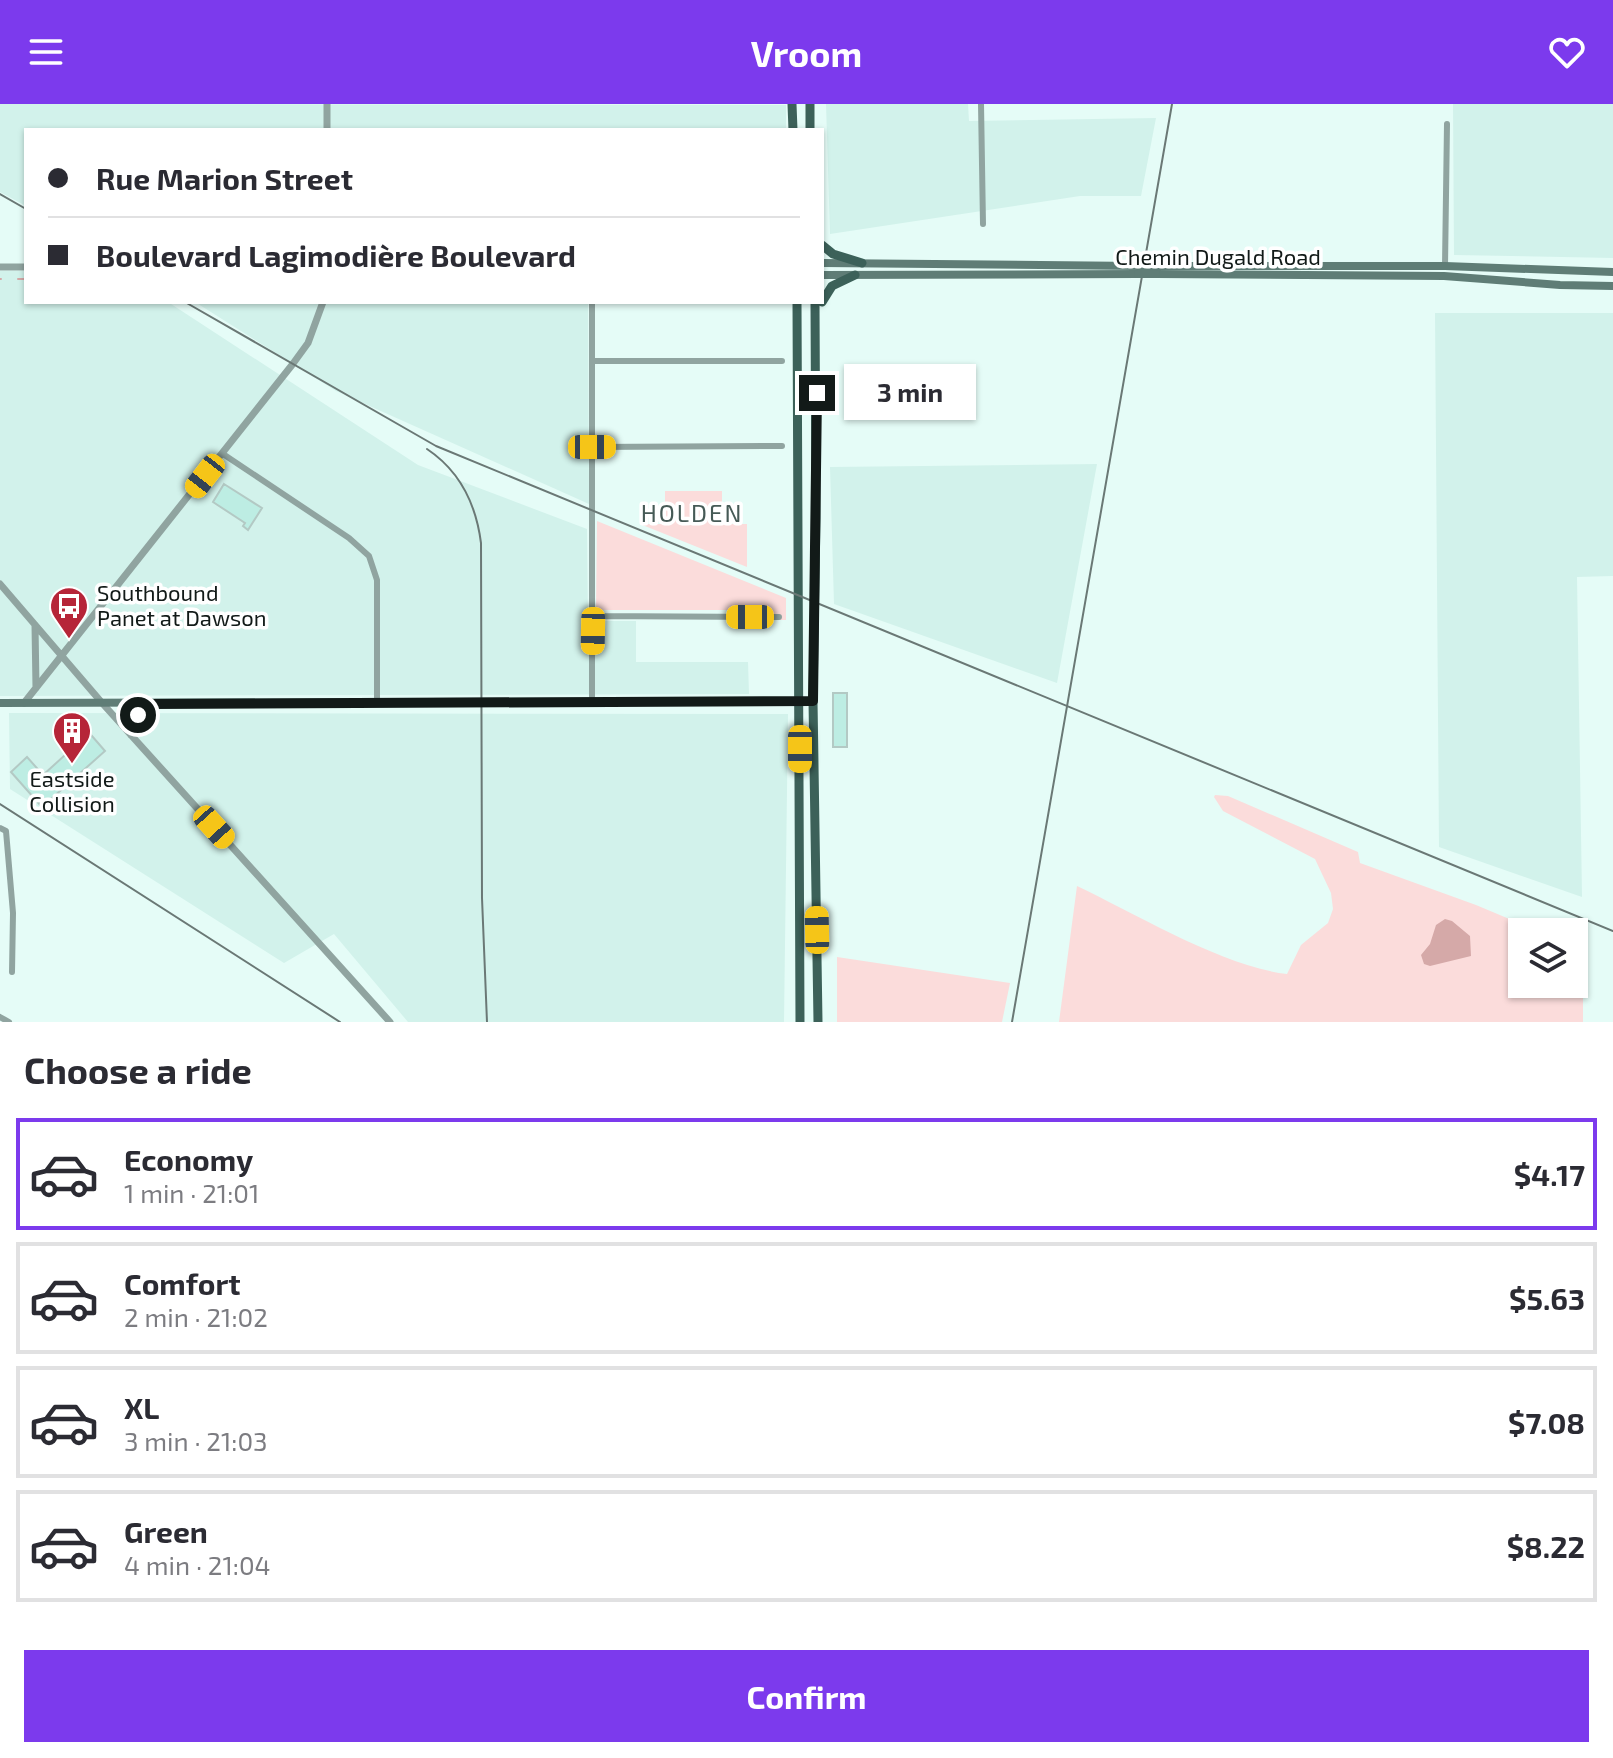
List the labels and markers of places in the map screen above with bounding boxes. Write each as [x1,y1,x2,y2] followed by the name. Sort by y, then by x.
[97,579,267,630] place label: Southbound Panet at Dawson
[48,585,90,640] bus stop icon: Southbound Panet at Dawson
[51,710,93,765] building icon: Eastside Collision
[29,765,115,816] place label: Eastside Collision

